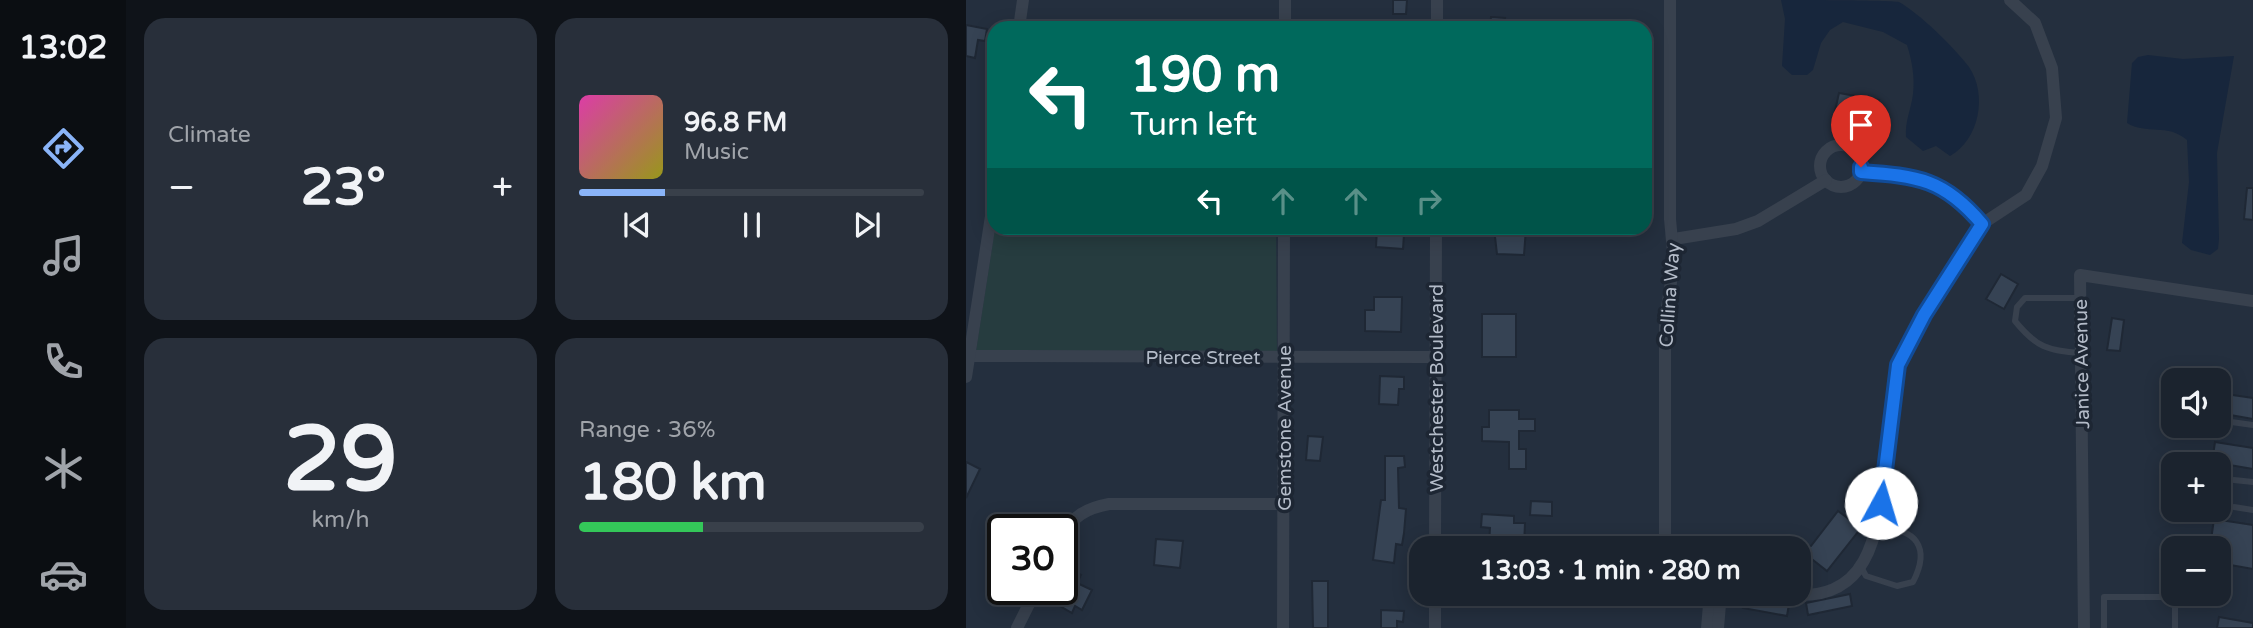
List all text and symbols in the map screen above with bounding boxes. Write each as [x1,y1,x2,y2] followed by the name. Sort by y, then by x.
[19,29,107,67] text: 13:02
[1130,46,1280,105] text: 190 m
[1015,49,1106,140] icon: left
[1831,95,1891,167] pin
[1130,106,1257,144] text: Turn left
[1842,106,1880,144] icon: arrive
[684,107,787,138] text: 96.8 FM
[168,121,251,149] text: Climate
[39,124,88,173] icon: directions
[684,138,749,166] text: Music
[301,156,386,219] text: 23°
[168,165,195,211] text: −
[492,165,513,211] text: +
[1191,182,1229,220] icon: left
[1264,182,1302,220] icon: ahead
[1337,182,1375,220] icon: ahead
[1410,182,1448,220] icon: right
[618,206,656,244] icon: previous
[733,206,771,244] icon: pause
[848,206,886,244] icon: next
[39,231,88,280] icon: music
[1655,242,1685,348] street label: Collina Way
[1426,284,1448,492] street label: Westchester Boulevard
[2070,299,2094,429] street label: Janice Avenue
[39,337,88,386] icon: phone
[1274,345,1296,511] street label: Gemstone Avenue
[1145,347,1261,369] street label: Pierce Street
[2161,368,2231,606] map controls
[2161,368,2231,438] button: sound
[283,405,398,515] text: 29
[579,416,715,444] text: Range · 36%
[39,444,88,493] icon: climate
[579,451,767,514] text: 180 km
[2161,452,2231,522] button: +
[1844,466,1918,540] position arrow
[312,506,369,534] text: km/h
[987,514,1078,605] speed limit sign: 30
[2161,536,2231,606] button: −
[39,550,88,599] icon: car
[1479,555,1741,586] text: 13:03 · 1 min · 280 m

